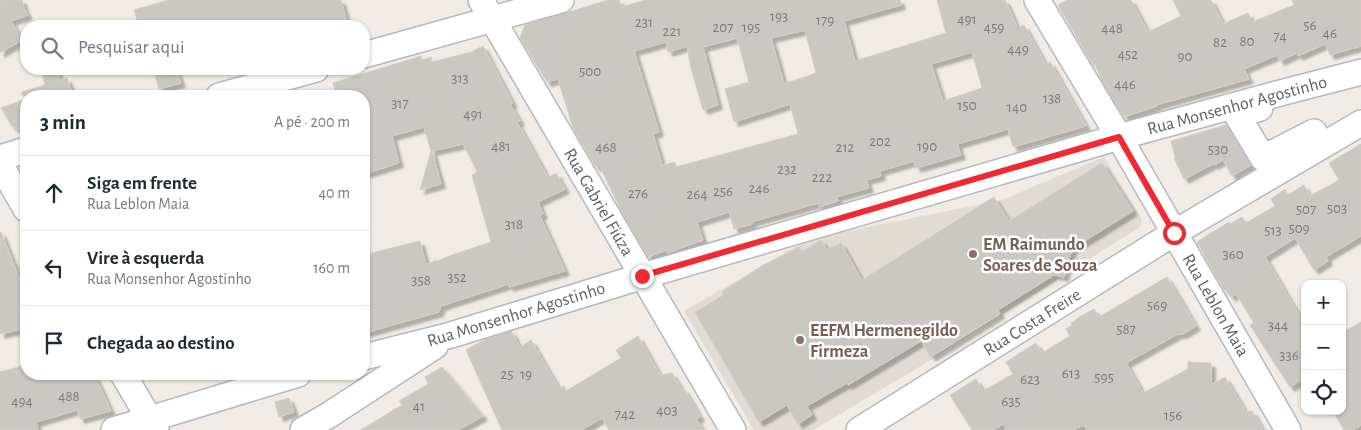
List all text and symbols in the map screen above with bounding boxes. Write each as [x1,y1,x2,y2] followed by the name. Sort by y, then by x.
[770,9,788,24] house number: 193
[957,12,977,27] house number: 491
[816,13,834,28] house number: 179
[635,15,653,30] house number: 231
[1303,18,1317,33] house number: 56
[20,20,370,75] search box
[712,20,734,35] house number: 207
[742,20,760,35] house number: 195
[984,20,1004,35] house number: 459
[1101,21,1123,36] house number: 448
[663,24,681,39] house number: 221
[1323,26,1337,41] house number: 46
[1273,29,1287,44] house number: 74
[38,34,66,62] icon: search
[1239,34,1255,49] house number: 80
[1213,35,1227,50] house number: 82
[78,38,184,57] text: Pesquisar aqui
[1007,42,1029,57] house number: 449
[1118,47,1138,62] house number: 452
[1178,49,1193,64] house number: 90
[579,64,601,79] house number: 500
[451,71,469,86] house number: 313
[1145,73,1329,139] street label: Rua Monsenhor Agostinho
[1114,77,1136,92] house number: 446
[1043,91,1061,106] house number: 138
[391,96,409,111] house number: 317
[957,98,977,113] house number: 150
[1007,100,1027,115] house number: 140
[463,107,483,122] house number: 491
[40,112,86,133] text: 3 min
[274,114,350,130] text: A pé · 200 m
[869,134,891,149] house number: 202
[491,139,511,154] house number: 481
[917,139,937,154] house number: 190
[595,140,617,155] house number: 468
[836,140,855,155] house number: 212
[1208,142,1228,157] house number: 530
[560,146,636,259] street label: Rua Gabriel Fiúza
[777,162,797,177] house number: 232
[812,170,832,185] house number: 222
[87,174,197,193] text: Siga em frente
[40,179,68,207] icon: ahead
[748,181,770,196] house number: 246
[713,184,733,199] house number: 256
[318,185,350,201] text: 40 m
[628,186,648,201] house number: 276
[686,187,708,202] house number: 264
[87,196,189,212] text: Rua Leblon Maia
[1327,201,1347,216] house number: 503
[1296,202,1316,217] house number: 507
[505,217,523,232] house number: 318
[1288,221,1310,236] house number: 509
[1163,222,1186,245] route start
[1264,223,1282,238] house number: 513
[983,236,1098,275] place label: EM Raimundo Soares de Souza
[1222,247,1244,262] house number: 360
[967,248,979,260] marker: EM Raimundo Soares de Souza
[87,249,204,268] text: Vire à esquerda
[1179,251,1252,360] street label: Rua Leblon Maia
[40,254,68,282] icon: left
[313,260,350,276] text: 160 m
[631,265,654,288] route end
[447,270,467,285] house number: 352
[87,271,252,287] text: Rua Monsenhor Agostinho
[411,273,431,288] house number: 358
[425,279,608,351] street label: Rua Monsenhor Agostinho
[1301,280,1346,415] map controls
[1301,280,1346,325] button: +
[981,286,1084,360] street label: Rua Costa Freire
[1147,298,1167,313] house number: 569
[1268,318,1288,333] house number: 344
[810,322,958,361] place label: EEFM Hermenegildo Firmeza
[1116,322,1136,337] house number: 587
[1301,325,1346,370] button: −
[40,329,68,357] icon: arrive
[87,334,235,353] text: Chegada ao destino
[794,334,806,346] marker: EEFM Hermenegildo Firmeza
[1279,348,1299,363] house number: 336
[1062,366,1080,381] house number: 613
[500,367,514,382] house number: 25
[520,367,532,382] house number: 19
[1094,370,1114,385] house number: 595
[1301,370,1346,415] button: locate
[1020,372,1040,387] house number: 623
[58,389,80,404] house number: 488
[11,394,33,409] house number: 494
[1001,394,1021,409] house number: 635
[413,399,425,414] house number: 41
[656,403,678,418] house number: 403
[615,407,635,422] house number: 742
[1164,408,1182,423] house number: 156

